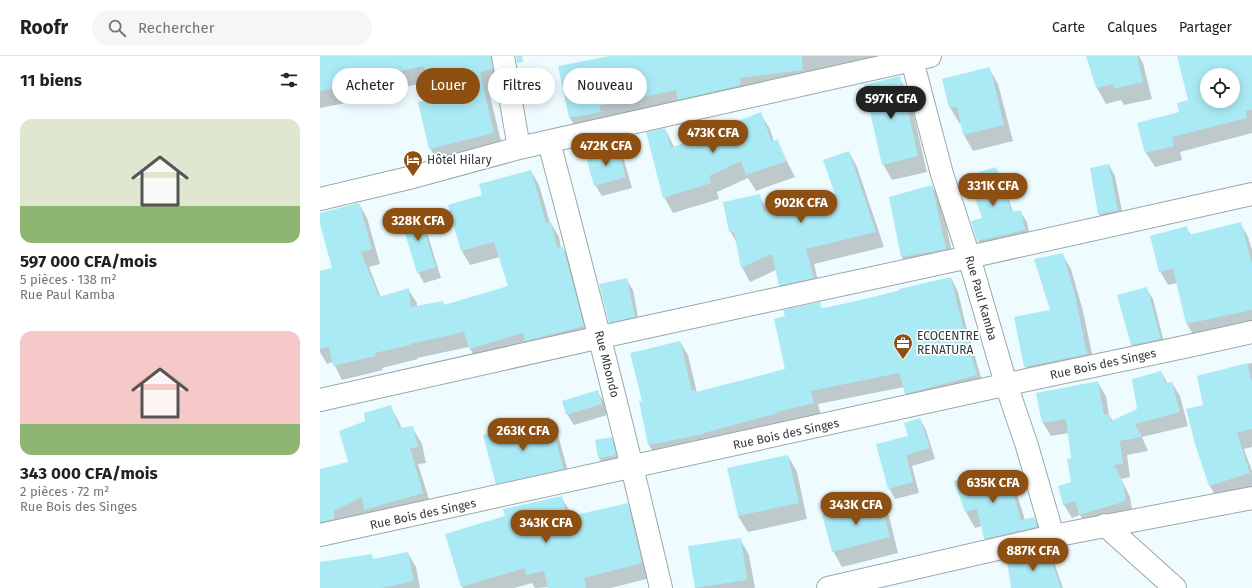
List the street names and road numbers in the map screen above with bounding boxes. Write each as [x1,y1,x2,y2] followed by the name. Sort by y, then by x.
[962,254,1000,342] street label: Rue Paul Kamba
[592,329,622,399] street label: Rue Mbondo
[1049,346,1158,382] street label: Rue Bois des Singes
[732,416,841,452] street label: Rue Bois des Singes
[369,496,478,532] street label: Rue Bois des Singes

